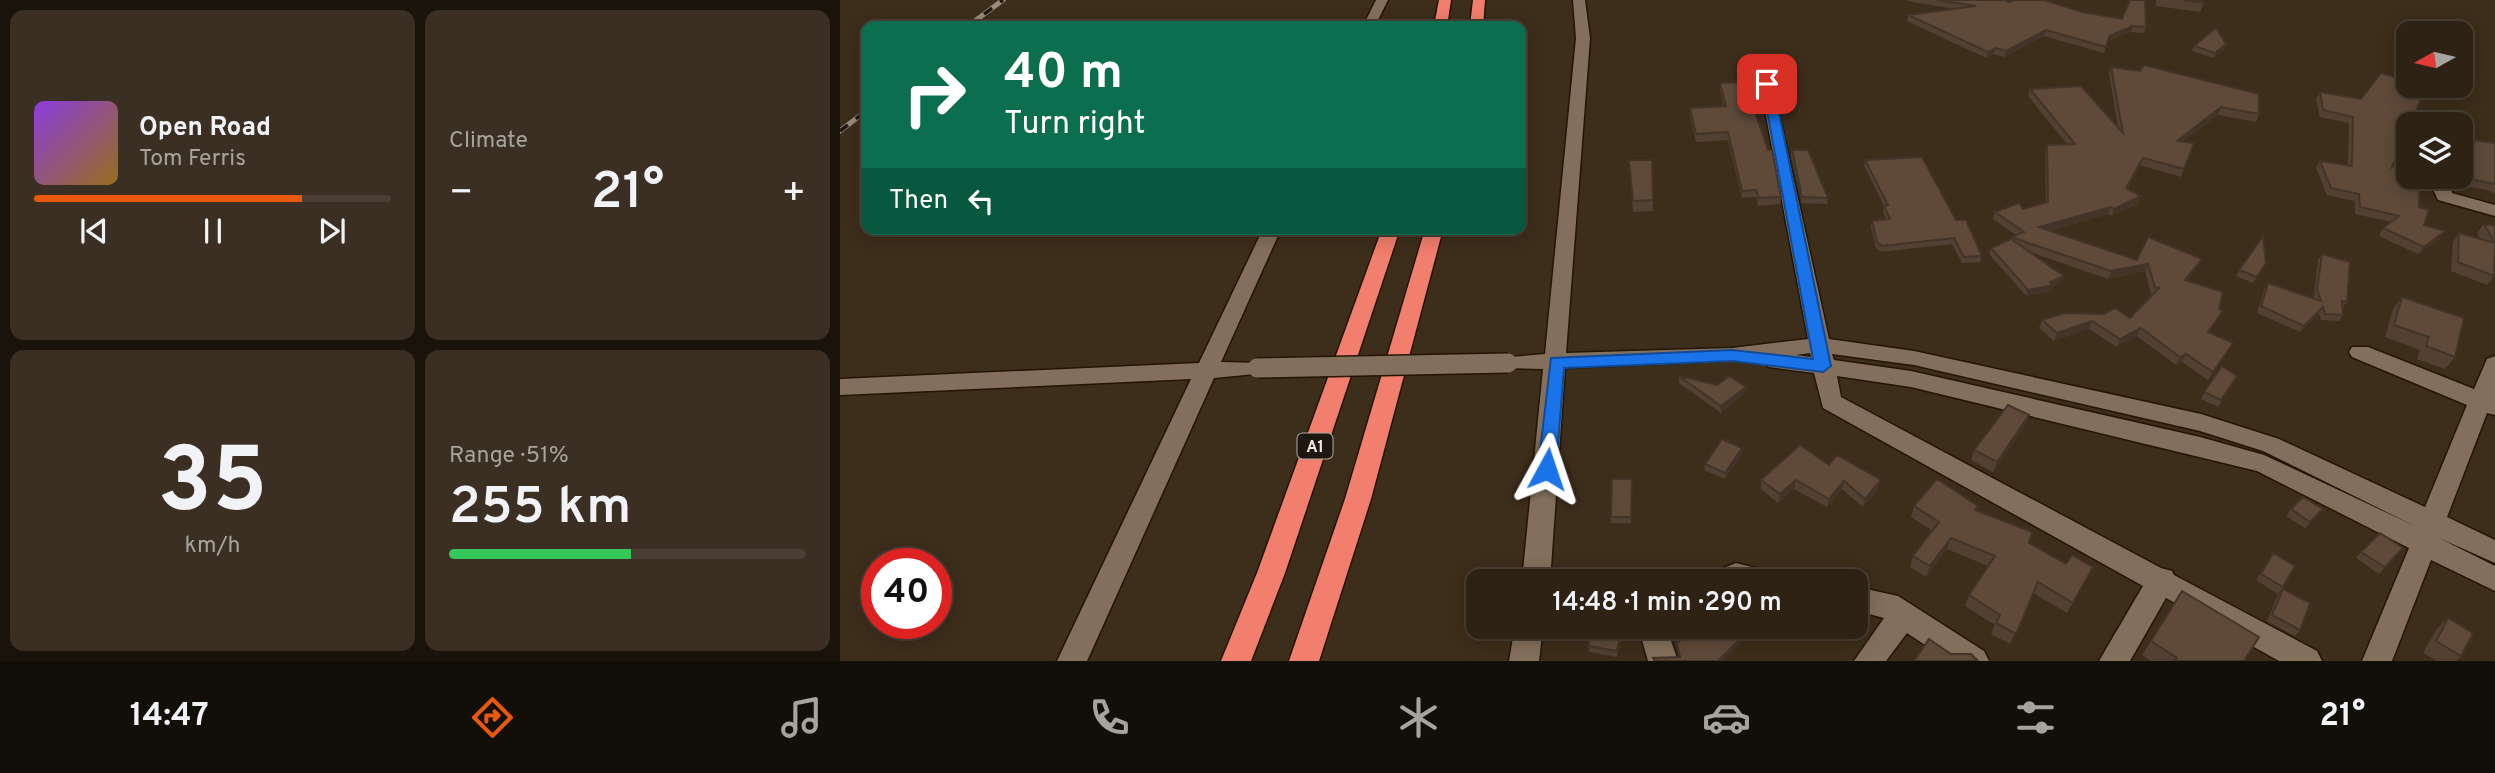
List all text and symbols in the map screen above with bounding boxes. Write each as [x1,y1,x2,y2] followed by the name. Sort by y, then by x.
[2396,21,2473,98] north arrow
[2396,21,2473,189] map controls
[1004,44,1123,106] text: 40 m
[889,49,980,140] icon: right
[1737,54,1797,114] pin
[1748,65,1786,103] icon: arrive
[1004,105,1146,145] text: Turn right
[139,112,271,145] text: Open Road
[2396,112,2473,189] button: layers
[449,127,528,156] text: Climate
[139,145,246,174] text: Tom Ferris
[591,161,664,227] text: 21°
[449,170,474,219] text: −
[781,170,806,219] text: +
[962,182,1000,220] icon: left
[889,185,948,218] text: Then
[75,212,113,250] icon: previous
[194,212,232,250] icon: pause
[313,212,351,250] icon: next
[157,429,268,544] text: 35
[1510,432,1584,506] position arrow
[1298,434,1332,458] road number: A1
[449,442,569,471] text: Range · 51%
[449,476,631,542] text: 255 km
[185,532,240,561] text: km/h
[861,548,952,639] speed limit sign: 40
[1552,587,1782,620] text: 14:48 · 1 min · 290 m
[468,693,517,742] icon: directions
[777,693,826,742] icon: music
[1085,693,1134,742] icon: phone
[1394,693,1443,742] icon: climate
[1702,693,1751,742] icon: car
[2011,693,2060,742] icon: filters
[130,697,209,737] text: 14:47
[2320,697,2365,737] text: 21°

